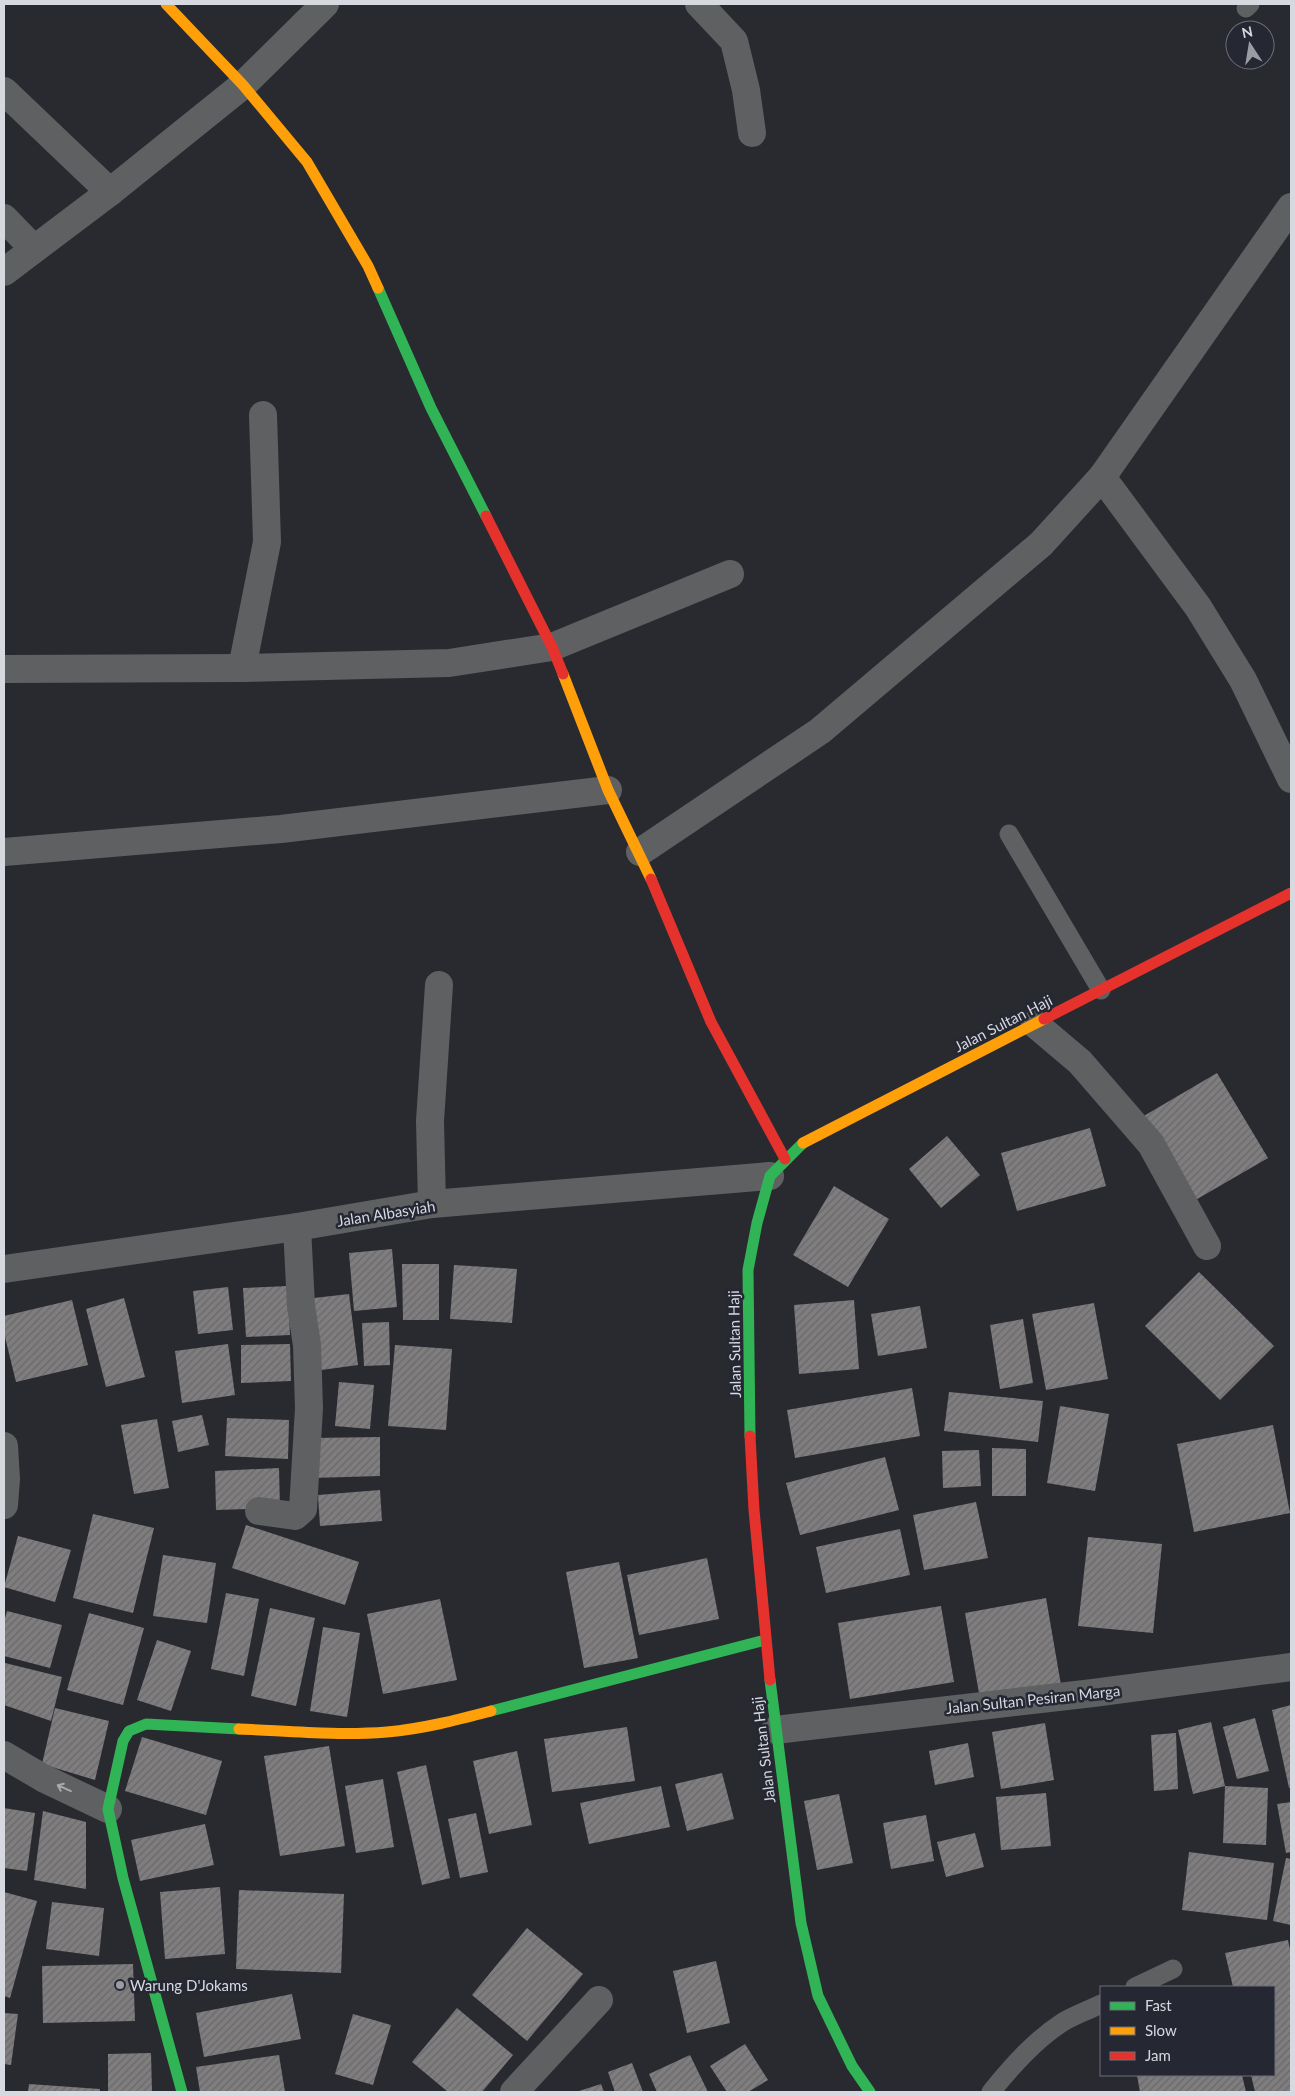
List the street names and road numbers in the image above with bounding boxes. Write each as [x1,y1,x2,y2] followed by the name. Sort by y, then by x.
[951,991,1055,1055] street label: Jalan Sultan Haji
[336,1196,436,1230] street label: Jalan Albasyiah
[724,1290,744,1398] street label: Jalan Sultan Haji
[945,1681,1121,1717] street label: Jalan Sultan Pesiran Marga
[748,1696,778,1804] street label: Jalan Sultan Haji

